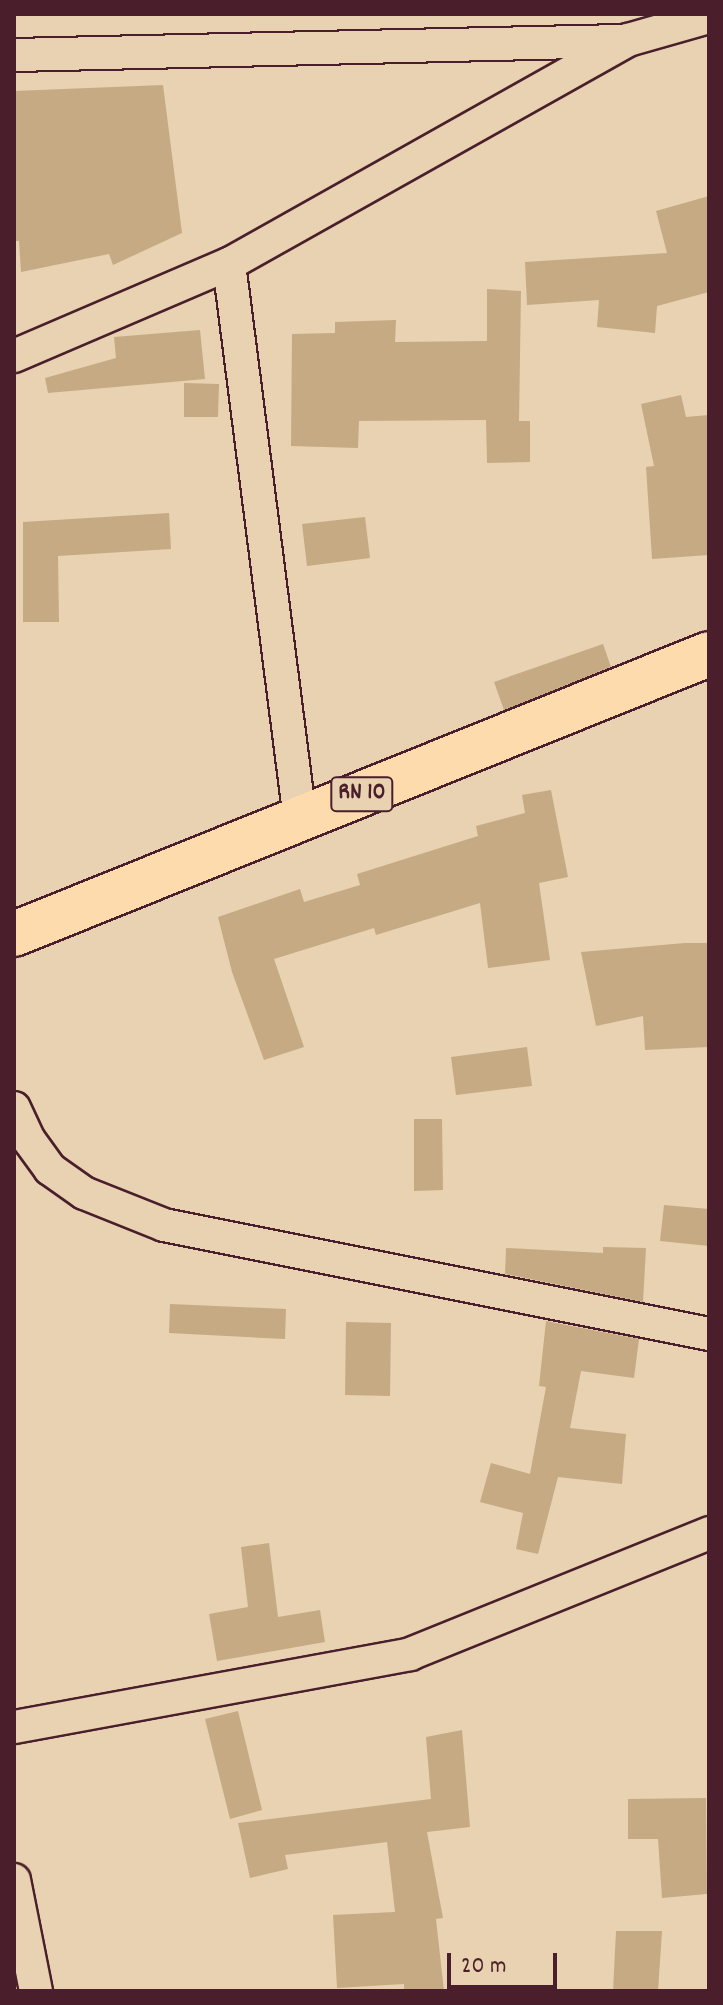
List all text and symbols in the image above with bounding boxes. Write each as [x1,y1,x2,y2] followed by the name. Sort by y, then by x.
[330,774,394,814] road number: RN 10
[451,1937,561,1987] scale bar
[461,1950,507,1984] text: 20 m

